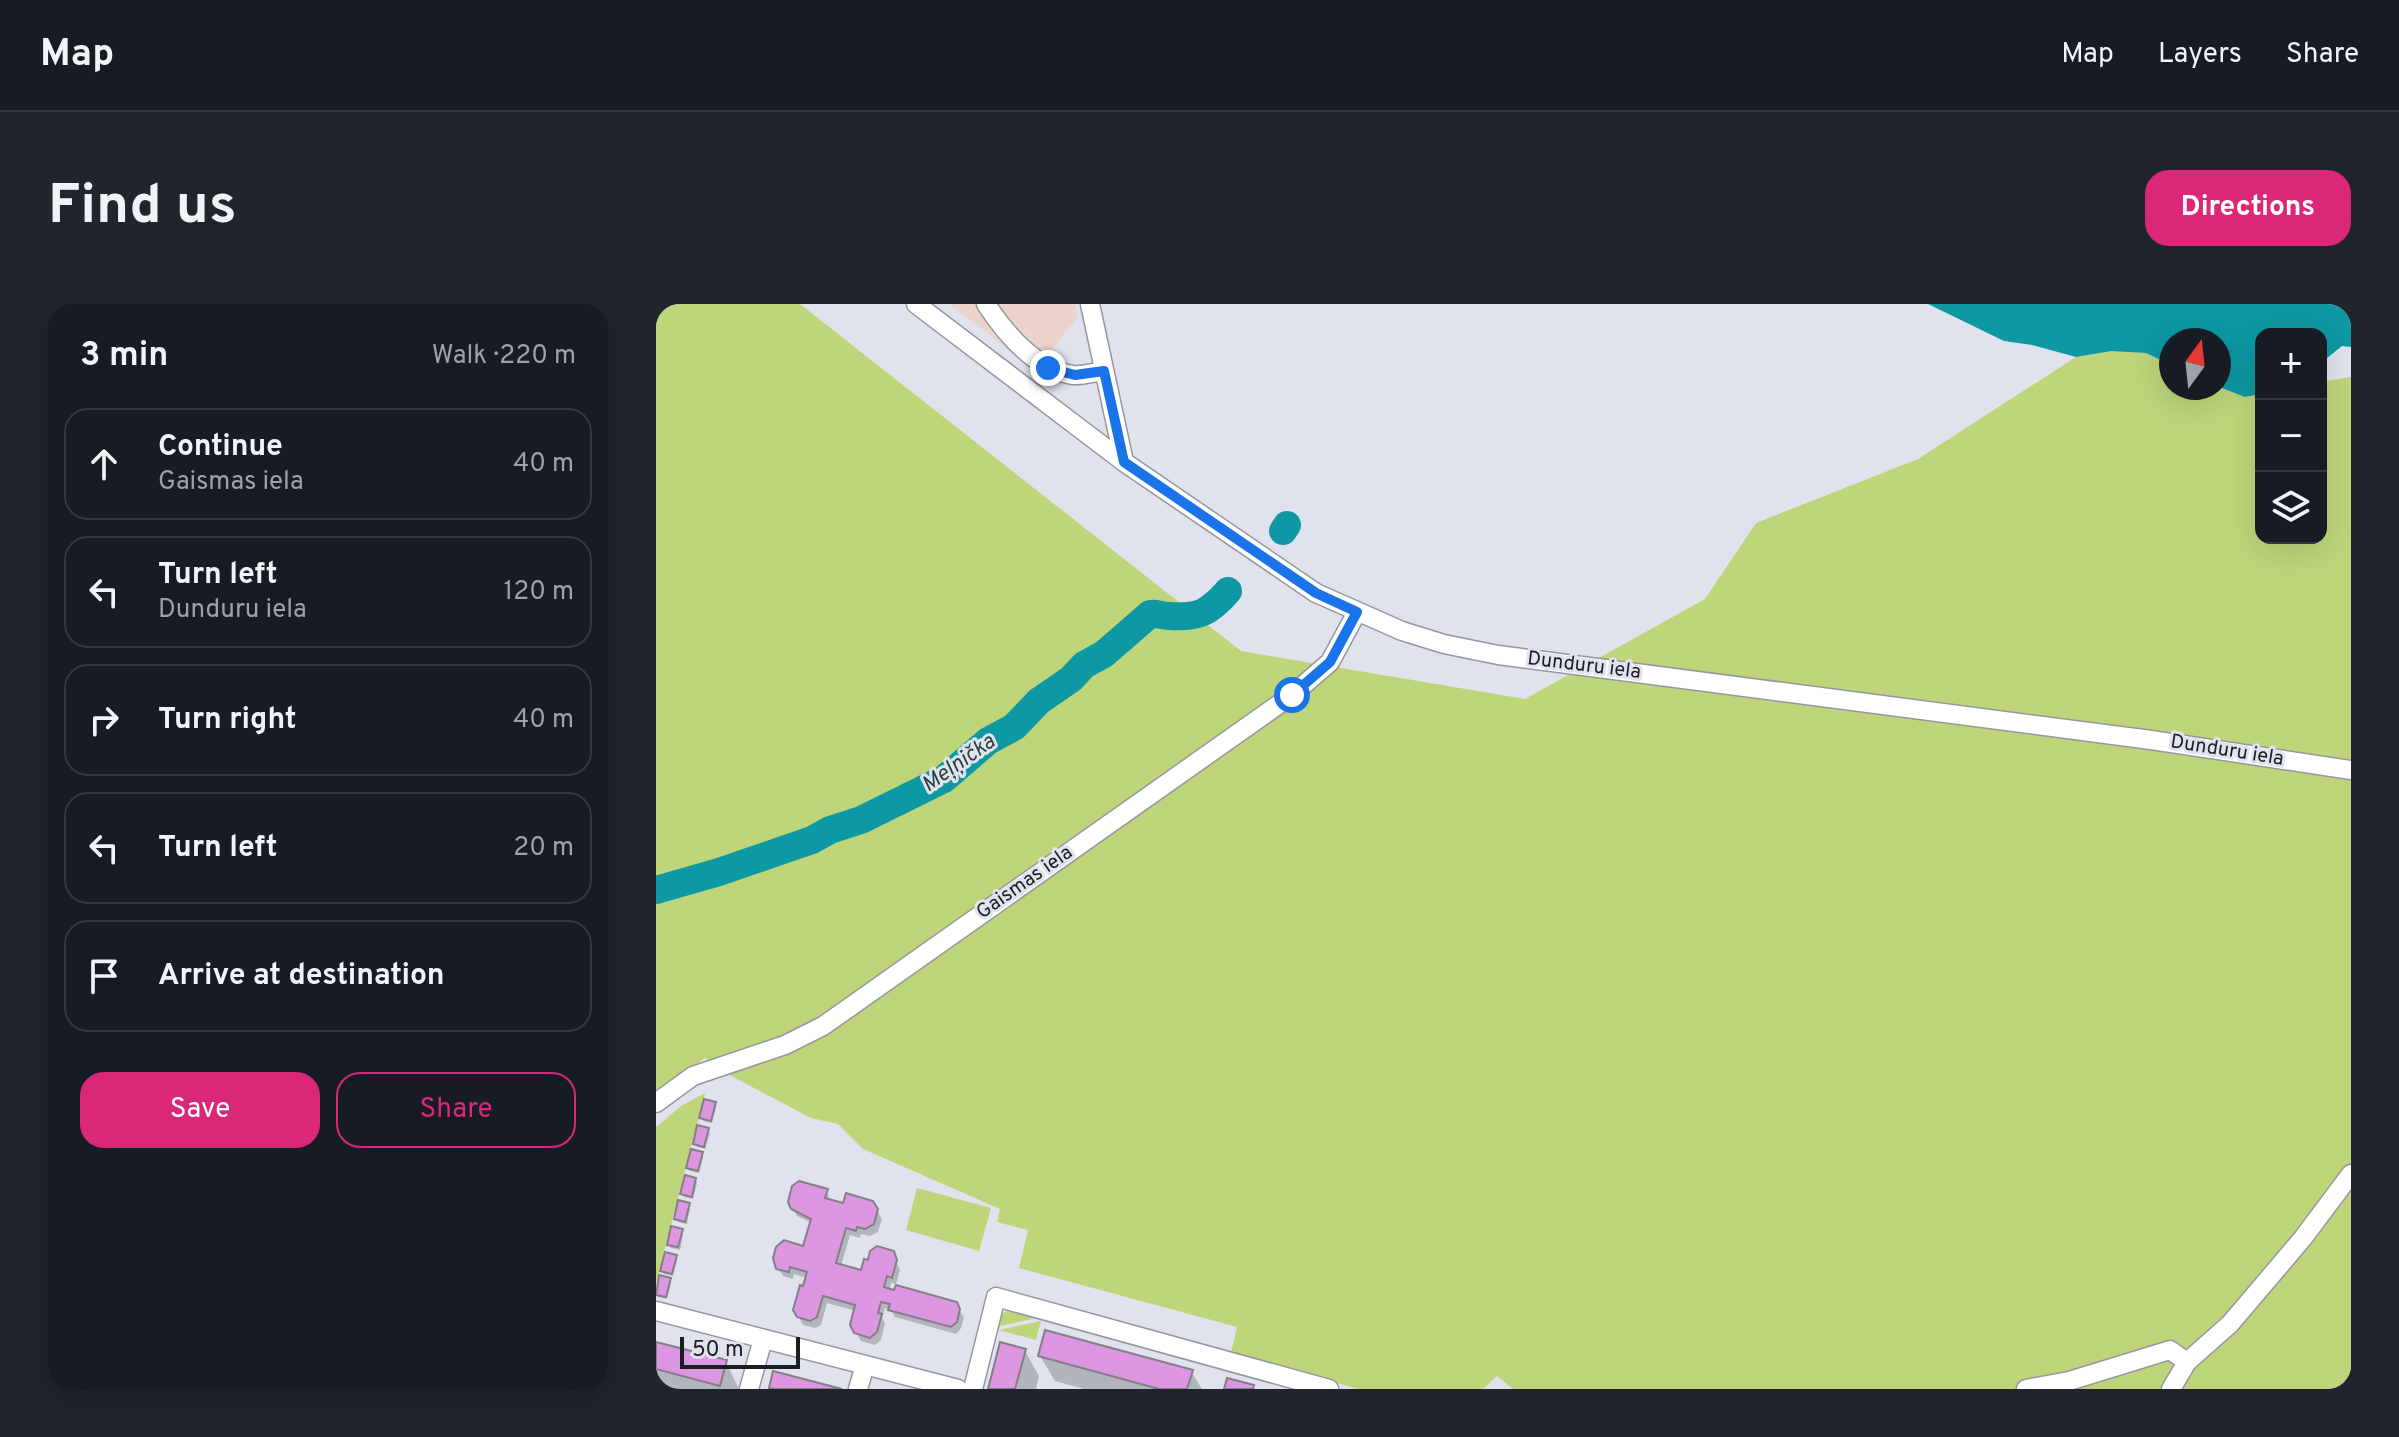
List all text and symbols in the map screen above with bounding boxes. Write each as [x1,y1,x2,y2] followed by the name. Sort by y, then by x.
[40,31,114,80] text: Map
[2061,37,2114,73] text: Map
[2158,37,2242,73] text: Layers
[2286,37,2359,73] text: Share
[2145,170,2351,246] button: Directions
[48,173,237,243] text: Find us
[2159,328,2231,400] north arrow
[2255,328,2327,544] map controls
[2255,328,2327,400] button: +
[80,335,168,378] text: 3 min
[432,340,576,373] text: Walk · 220 m
[1030,350,1066,386] route end
[2255,400,2327,472] button: −
[158,429,283,466] text: Continue
[82,442,126,486] icon: ahead
[513,448,574,481] text: 40 m
[158,466,304,499] text: Gaismas iela
[2255,472,2327,544] button: layers
[158,557,278,594] text: Turn left
[82,570,126,614] icon: left
[504,576,574,609] text: 120 m
[158,594,307,627] text: Dunduru iela
[1526,646,1642,686] street label: Dunduru iela
[1274,677,1310,713] route start
[82,698,126,742] icon: right
[158,702,296,739] text: Turn right
[513,704,574,737] text: 40 m
[917,729,1002,799] water label: Meļņička
[2168,729,2286,773] street label: Dunduru iela
[82,826,126,870] icon: left
[158,830,278,867] text: Turn left
[513,832,574,865] text: 20 m
[972,840,1078,926] street label: Gaismas iela
[82,954,126,998] icon: arrive
[158,958,444,995] text: Arrive at destination
[80,1072,320,1148] button: Save
[336,1072,576,1148] button: Share
[680,1333,800,1369] scale bar
[692,1337,744,1364] text: 50 m

